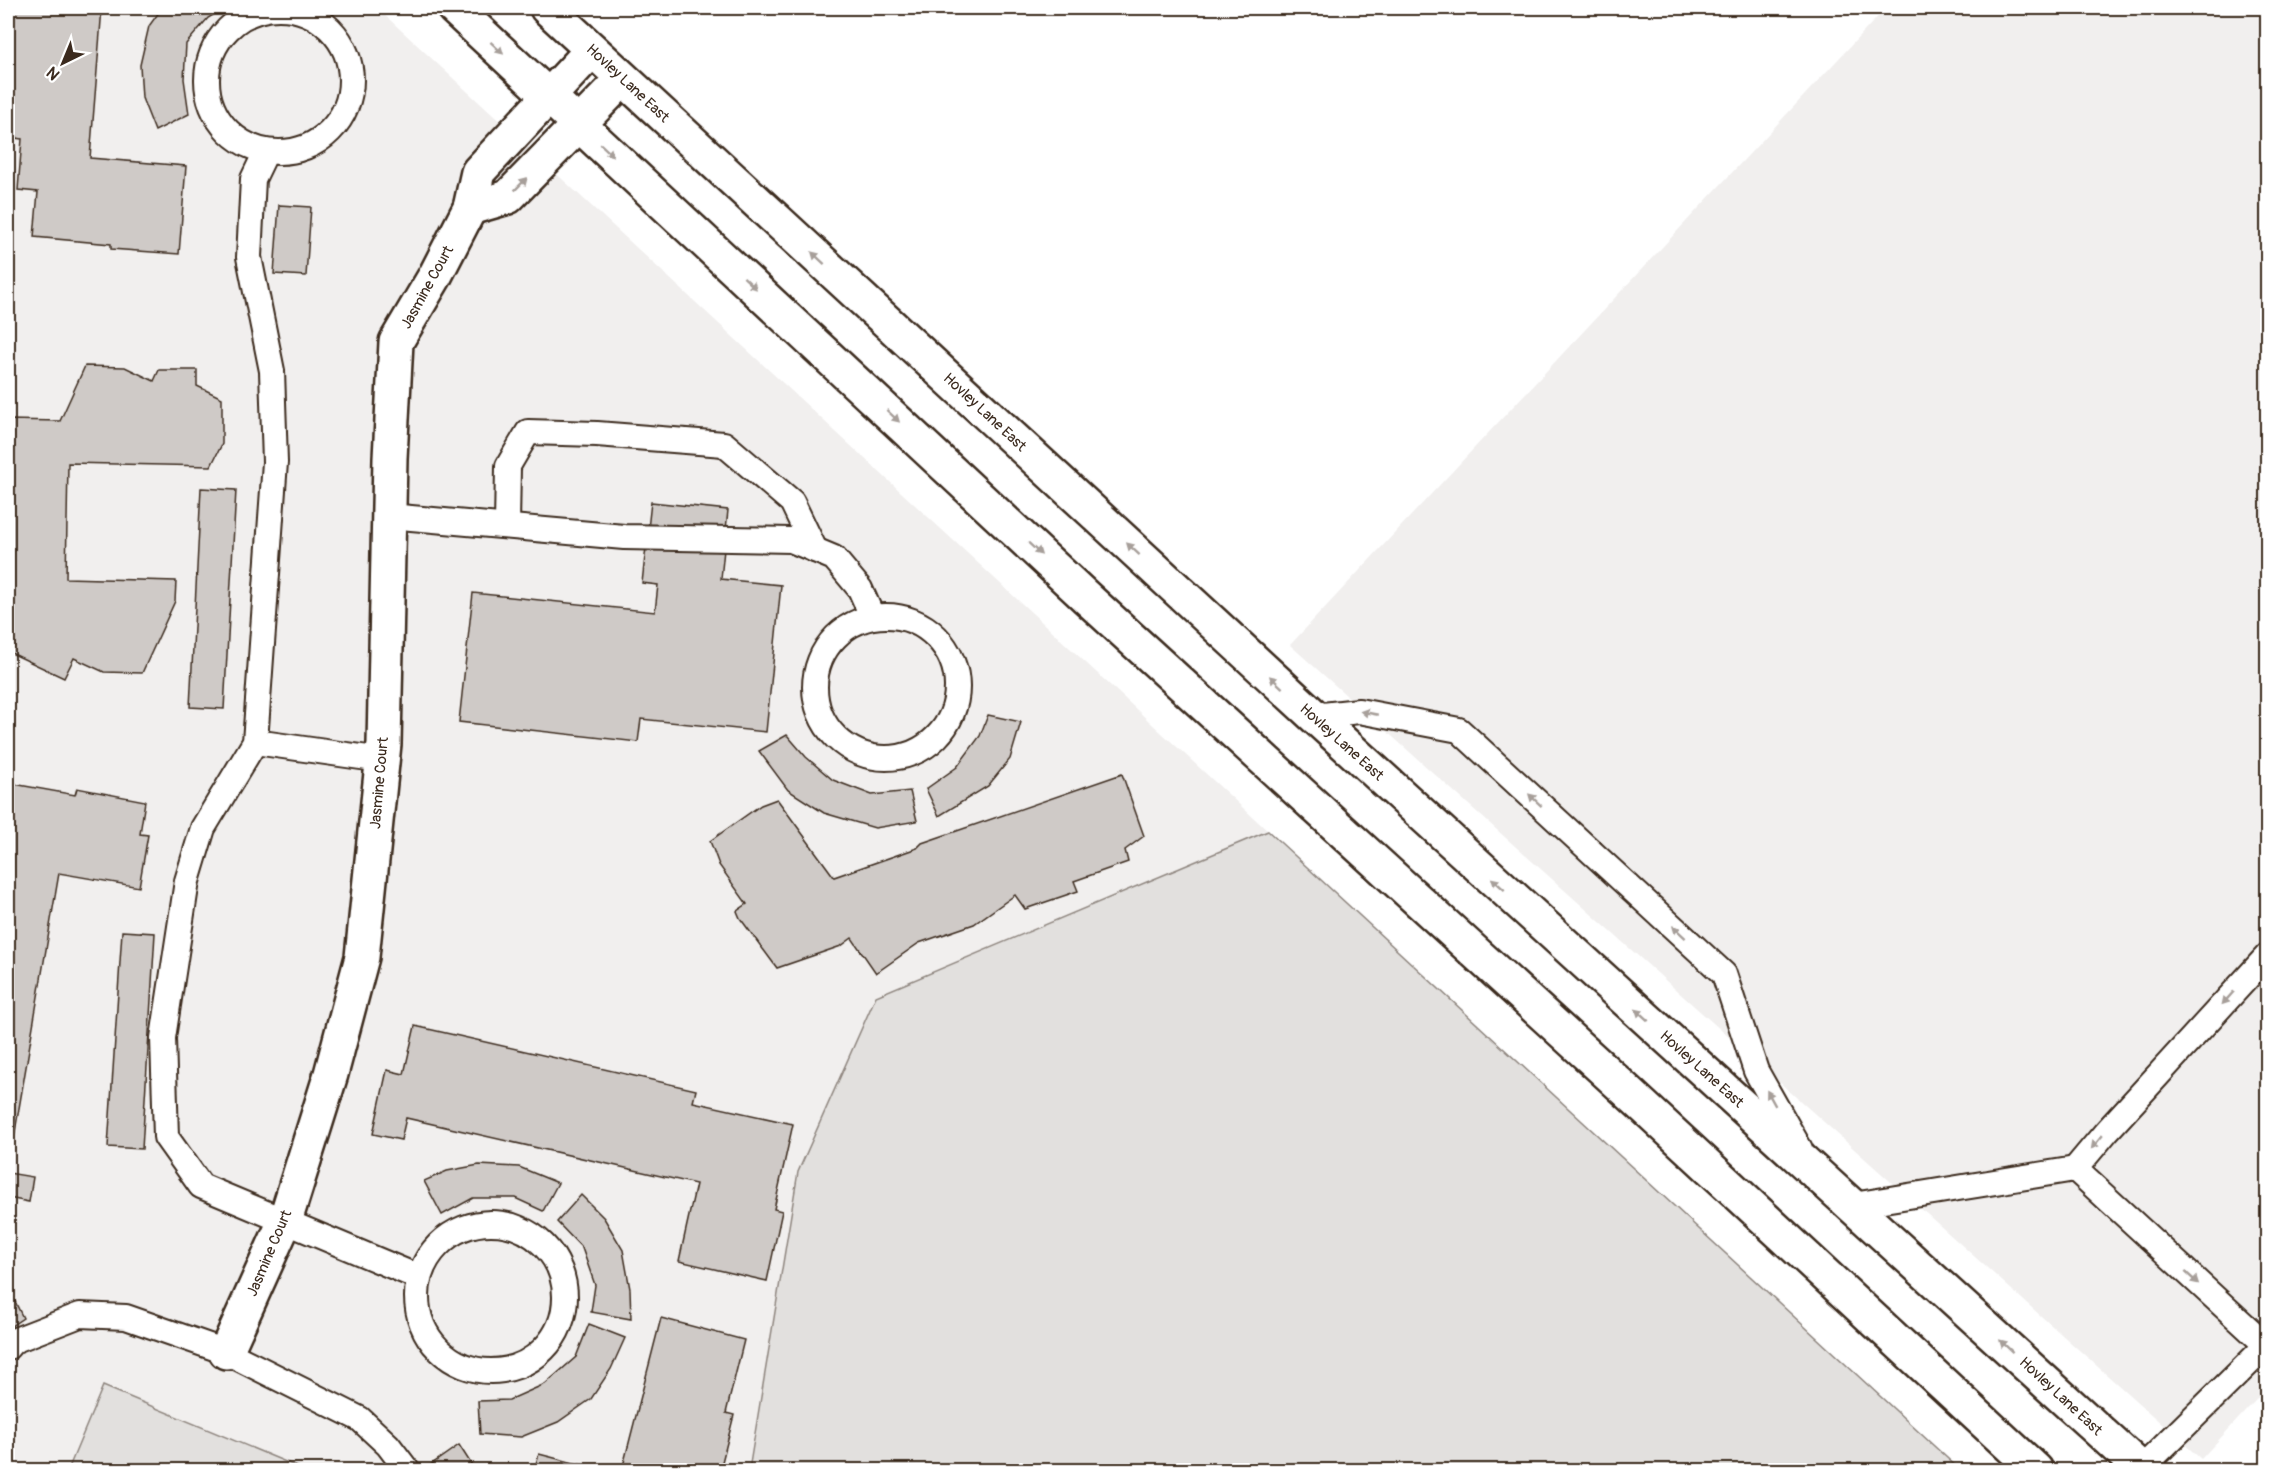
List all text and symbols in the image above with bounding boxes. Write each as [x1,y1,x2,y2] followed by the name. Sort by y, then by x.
[33,33,93,93] north arrow
[490,40,504,54] one-way arrow
[582,40,674,127] street label: Hovley Lane East
[43,62,64,84] text: N
[599,143,614,156] one-way arrow
[514,177,528,191] one-way arrow
[397,242,459,332] street label: Jasmine Court
[811,252,826,265] one-way arrow
[743,275,757,289] one-way arrow
[939,369,1031,456] street label: Hovley Lane East
[885,408,899,422] one-way arrow
[1027,542,1042,556] one-way arrow
[1126,543,1141,556] one-way arrow
[1270,675,1284,689] one-way arrow
[1296,700,1388,786] street label: Hovley Lane East
[1359,708,1378,717] one-way arrow
[366,735,393,830] street label: Jasmine Court
[1528,794,1543,807] one-way arrow
[1491,878,1506,891] one-way arrow
[1671,925,1686,939] one-way arrow
[2222,990,2235,1005] one-way arrow
[1635,1008,1650,1022] one-way arrow
[1656,1027,1748,1113] street label: Hovley Lane East
[1766,1089,1776,1106] one-way arrow
[2091,1134,2104,1149] one-way arrow
[243,1206,297,1299] street label: Jasmine Court
[2185,1271,2200,1285] one-way arrow
[1999,1339,2014,1353] one-way arrow
[2015,1353,2107,1440] street label: Hovley Lane East

